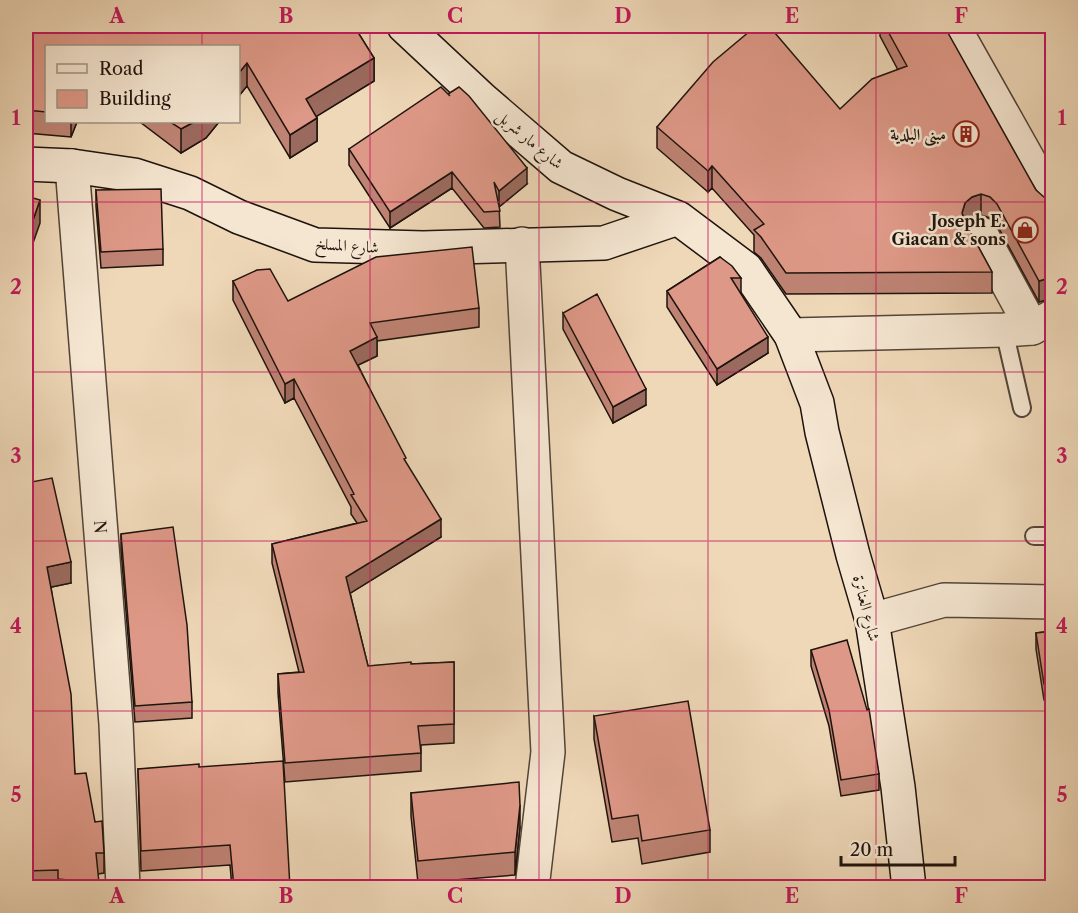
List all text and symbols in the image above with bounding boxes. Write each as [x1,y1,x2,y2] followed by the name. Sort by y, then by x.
[108,4,125,28] text: A
[279,4,294,28] text: B
[447,4,463,28] text: C
[614,4,632,28] text: D
[785,4,799,28] text: E
[954,4,968,28] text: F
[45,45,240,123] legend
[99,58,144,80] text: Road
[99,88,171,110] text: Building
[490,105,568,176] street label: شارع مار شربل
[12,106,21,130] text: 1
[1058,106,1067,130] text: 1
[951,119,981,149] building icon: مبنى البلدية
[890,124,946,147] place label: مبنى البلدية
[891,211,1006,249] place label: Joseph E. Giacan & sons
[1010,215,1040,245] shop icon: Joseph E. Giacan & sons
[314,233,379,262] street label: شارع المسلخ
[10,275,22,299] text: 2
[1056,275,1068,299] text: 2
[10,444,22,468] text: 3
[1056,444,1068,468] text: 3
[90,520,111,534] street label: N
[845,573,885,644] street label: شارع العناترة
[10,614,22,638] text: 4
[1056,614,1068,638] text: 4
[10,783,22,807] text: 5
[1056,783,1068,807] text: 5
[841,829,955,867] scale bar
[850,839,894,861] text: 20 m
[108,884,125,908] text: A
[279,884,294,908] text: B
[447,884,463,908] text: C
[614,884,632,908] text: D
[785,884,799,908] text: E
[954,884,968,908] text: F

